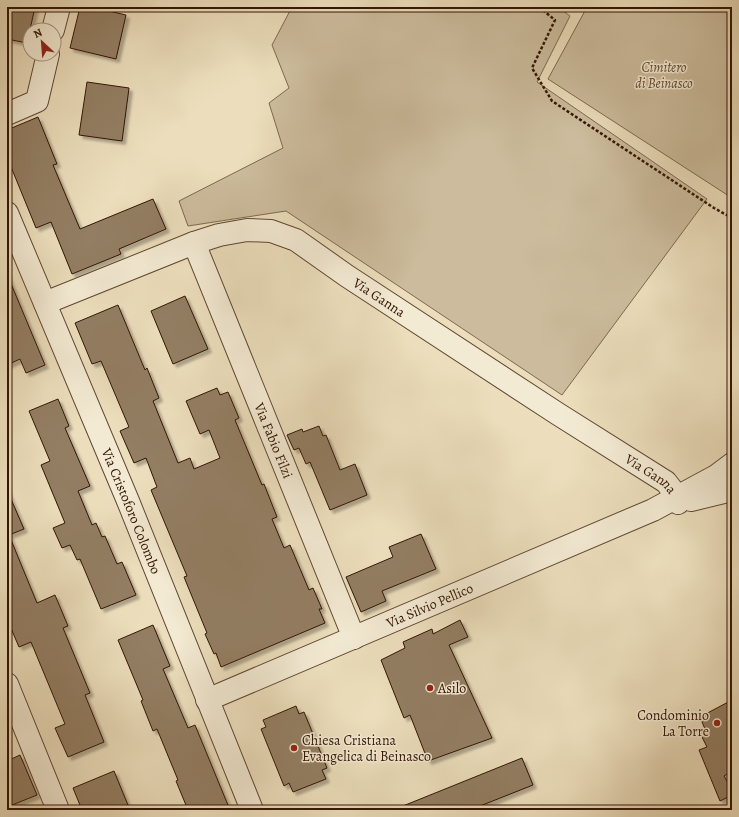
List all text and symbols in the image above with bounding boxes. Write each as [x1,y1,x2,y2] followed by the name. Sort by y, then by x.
[22,22,62,62] north arrow
[31,25,45,42] text: N
[635,58,693,93] park label: Cimitero di Beinasco
[349,273,410,321] street label: Via Ganna
[250,399,298,481] street label: Via Fabio Filzi
[97,444,166,577] street label: Via Cristoforo Colombo
[621,449,681,498] street label: Via Ganna
[382,578,476,632] street label: Via Silvio Pellico
[437,679,466,698] place label: Asilo
[425,683,435,693] marker: Asilo
[637,706,709,741] place label: Condominio La Torre
[712,718,722,728] marker: Condominio La Torre
[302,731,431,766] place label: Chiesa Cristiana Evangelica di Beinasco
[289,743,299,753] marker: Chiesa Cristiana Evangelica di Beinasco

